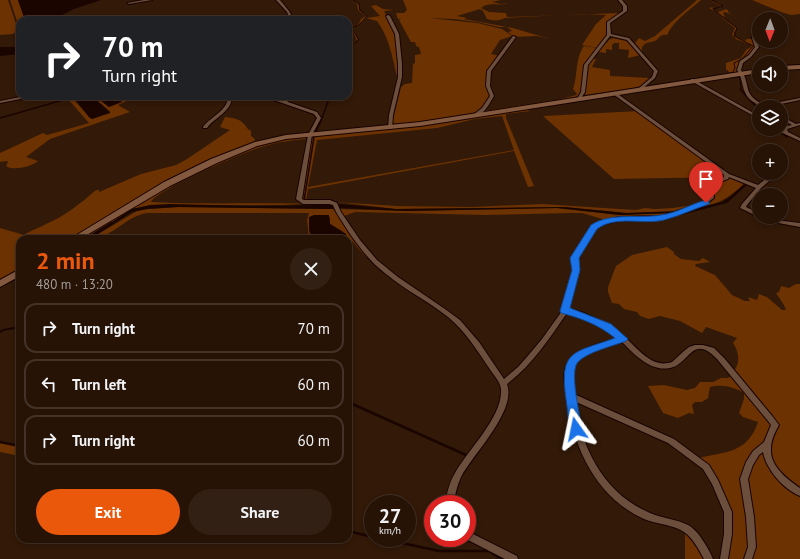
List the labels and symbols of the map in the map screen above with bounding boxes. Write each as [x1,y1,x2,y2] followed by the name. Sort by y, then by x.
[752,12,788,48] north arrow
[689,162,723,203] pin
[555,408,597,450] position arrow
[424,495,476,547] speed limit sign: 30

